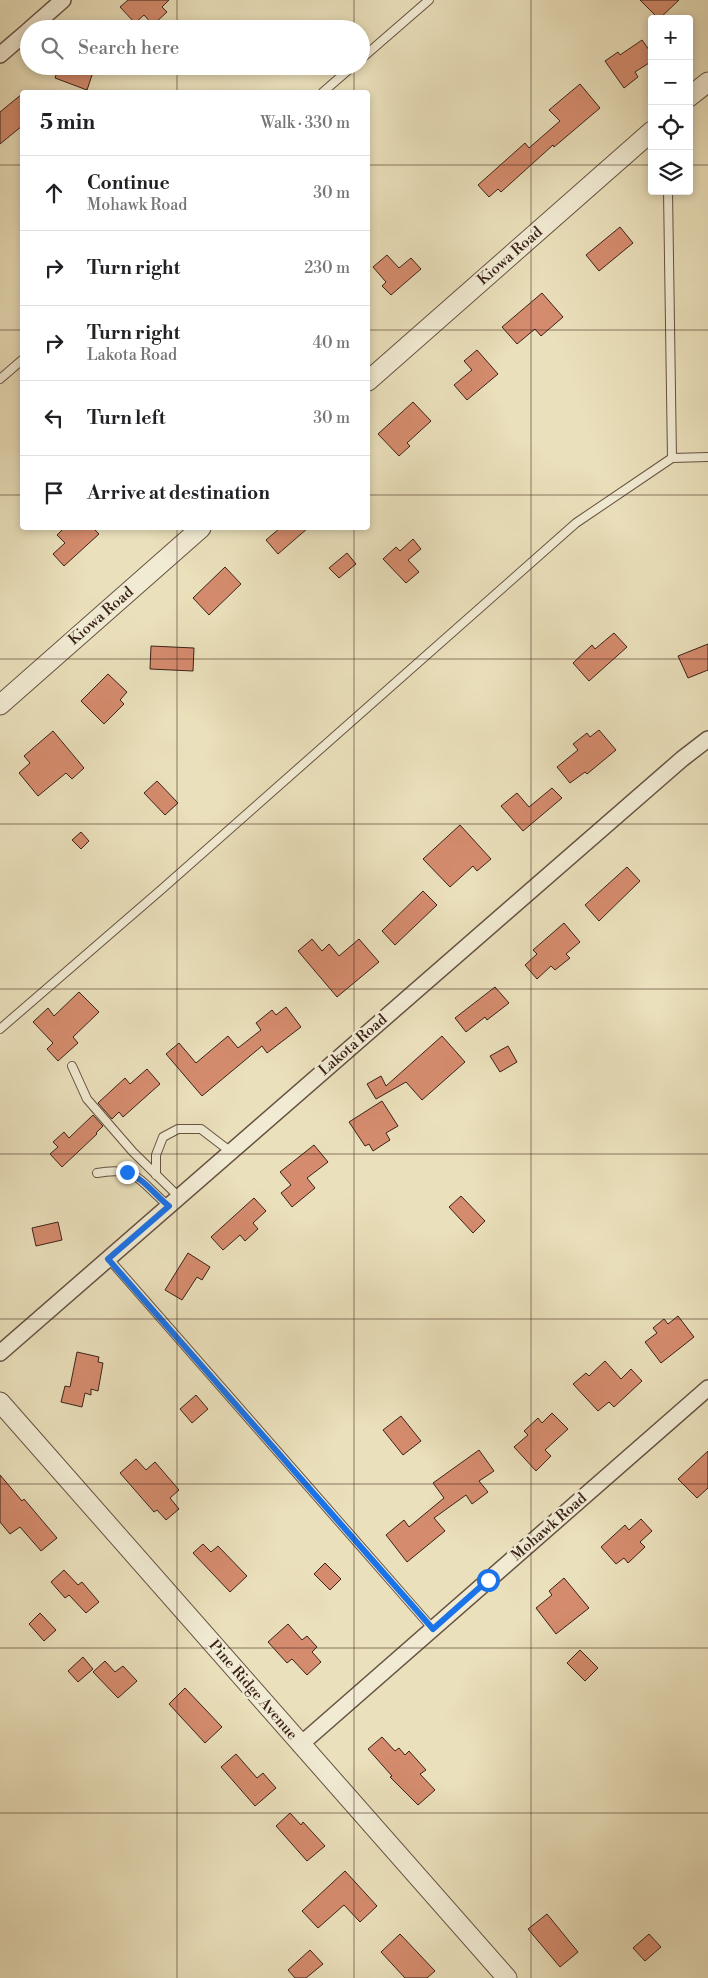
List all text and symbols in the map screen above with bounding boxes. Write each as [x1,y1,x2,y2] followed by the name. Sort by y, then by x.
[648,15,693,195] map controls
[648,15,693,60] button: +
[20,20,370,75] search box
[38,34,66,62] icon: search
[78,36,179,60] text: Search here
[648,60,693,105] button: −
[648,105,693,150] button: locate
[40,110,95,136] text: 5 min
[260,113,350,133] text: Walk · 330 m
[648,150,693,195] button: layers
[87,171,170,195] text: Continue
[40,179,68,207] icon: ahead
[313,183,350,203] text: 30 m
[87,195,187,215] text: Mohawk Road
[474,222,547,289] street label: Kiowa Road
[40,254,68,282] icon: right
[87,256,180,280] text: Turn right
[304,258,350,278] text: 230 m
[87,321,180,345] text: Turn right
[40,329,68,357] icon: right
[313,333,350,353] text: 40 m
[87,345,177,365] text: Lakota Road
[40,404,68,432] icon: left
[87,406,166,430] text: Turn left
[313,408,350,428] text: 30 m
[40,479,68,507] icon: arrive
[87,481,270,505] text: Arrive at destination
[65,582,138,649] street label: Kiowa Road
[315,1010,391,1080] street label: Lakota Road
[116,1161,139,1184] route end
[507,1489,591,1565] street label: Mohawk Road
[477,1569,500,1592] route start
[204,1636,302,1744] street label: Pine Ridge Avenue

